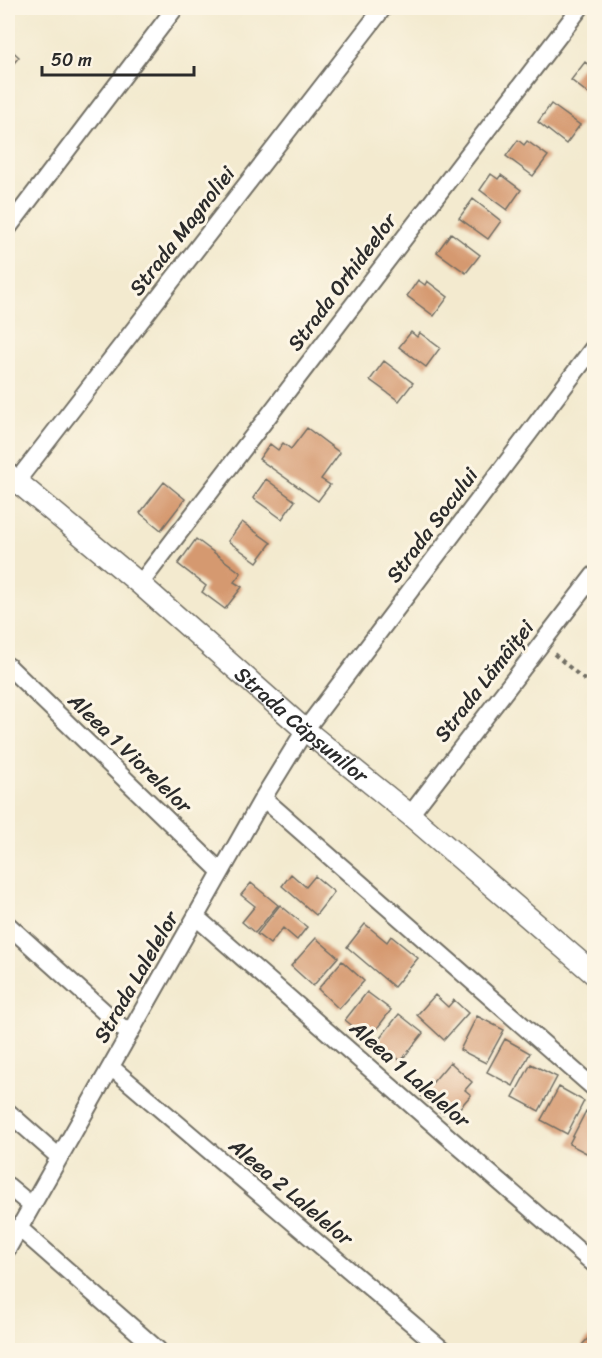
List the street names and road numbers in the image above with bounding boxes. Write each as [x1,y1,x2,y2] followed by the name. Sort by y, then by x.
[119,157,246,304] street label: Strada Magnoliei
[277,203,408,359] street label: Strada Orhideelor
[376,458,489,591] street label: Strada Socului
[424,610,545,751] street label: Strada Lămâiței
[225,656,378,794] street label: Strada Căpșunilor
[58,683,202,824] street label: Aleea 1 Viorelelor
[83,902,190,1050] street label: Strada Lalelelor
[340,1010,480,1139] street label: Aleea 1 Lalelelor
[219,1128,363,1257] street label: Aleea 2 Lalelelor

